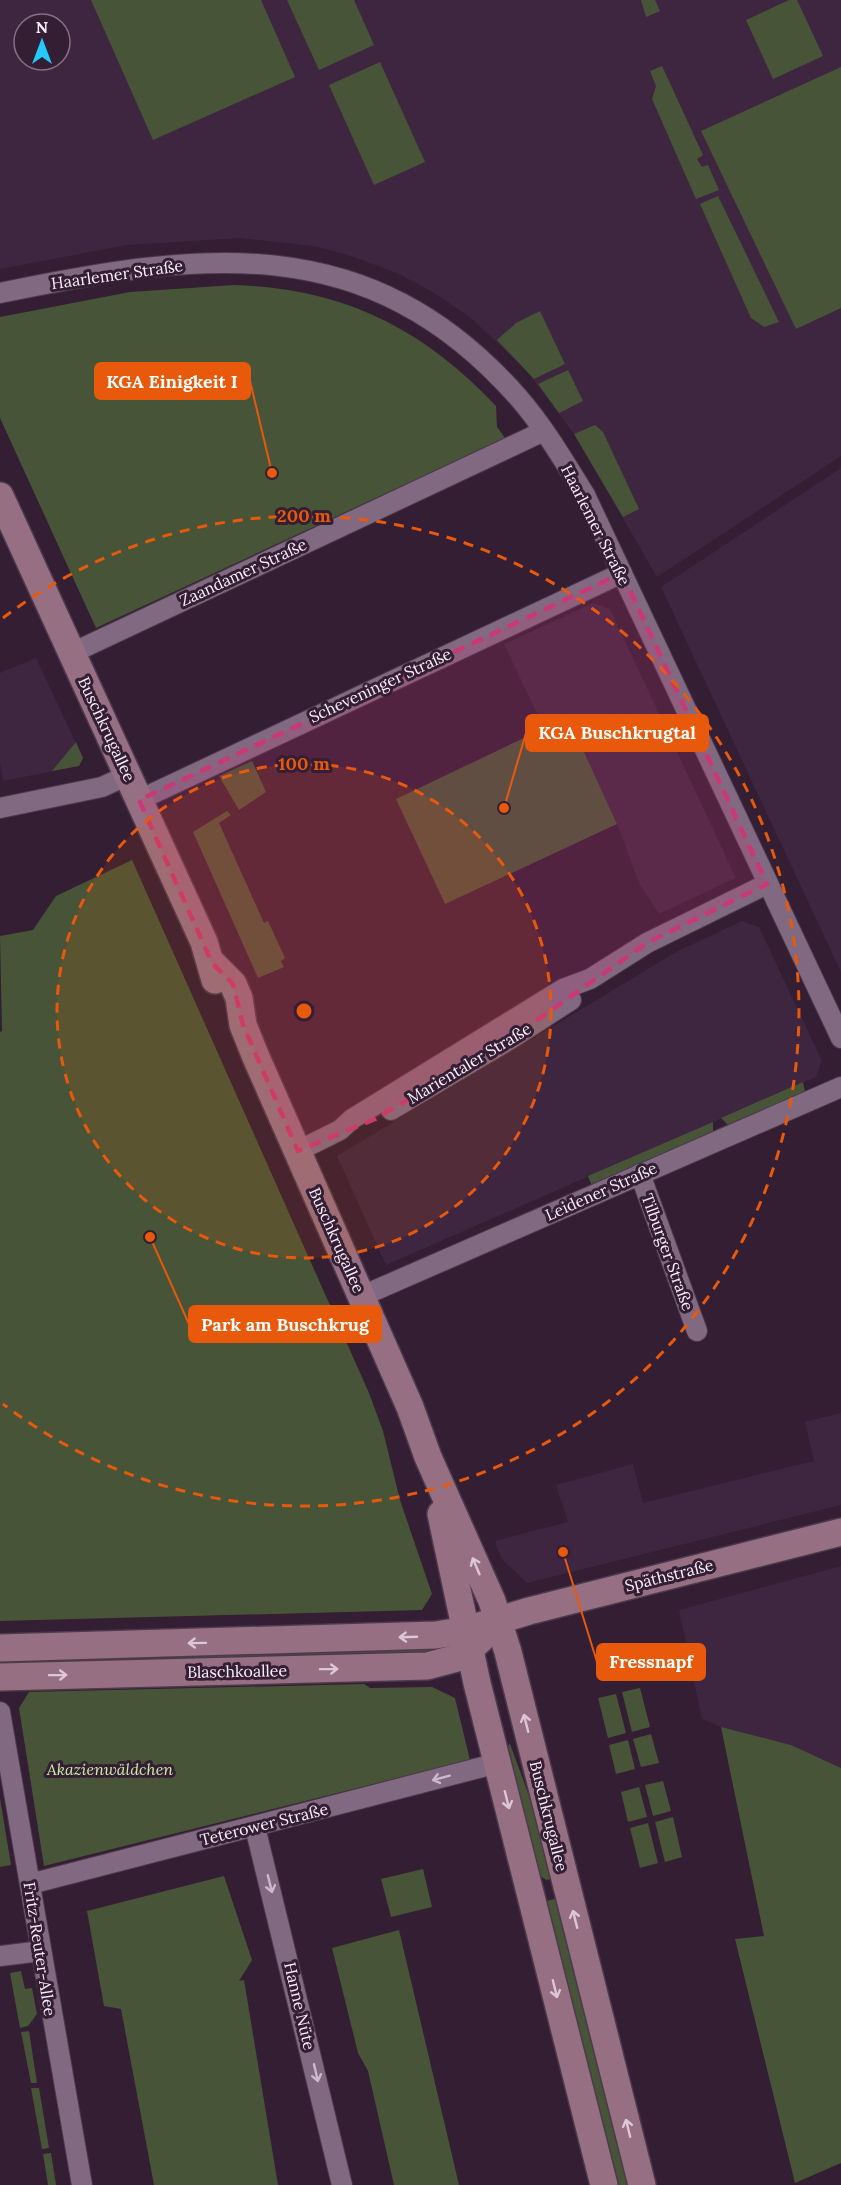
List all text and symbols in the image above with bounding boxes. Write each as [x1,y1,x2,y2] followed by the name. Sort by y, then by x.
[12,12,72,72] north arrow
[36,17,48,37] text: N
[50,255,184,293] street label: Haarlemer Straße
[95,363,250,399] callout: KGA Einigkeit I
[106,370,238,393] text: KGA Einigkeit I
[557,461,635,589] street label: Haarlemer Straße
[277,504,331,527] text: 200 m
[176,534,310,610] street label: Zaandamer Straße
[306,643,455,727] street label: Scheveninger Straße
[74,674,140,785] street label: Buschkrugallee
[526,715,708,751] callout: KGA Buschkrugtal
[538,721,696,744] text: KGA Buschkrugtal
[278,752,330,775] text: 100 m
[294,1001,314,1021] centre of rings
[403,1018,535,1108] street label: Marientaler Straße
[542,1157,660,1225] street label: Leidener Straße
[305,1184,369,1296] street label: Buschkrugallee
[638,1191,699,1314] street label: Tilburger Straße
[189,1306,381,1342] callout: Park am Buschkrug
[201,1313,370,1336] text: Park am Buschkrug
[623,1554,716,1596] street label: Späthstraße
[470,1558,481,1576] one-way arrow
[399,1632,419,1643] one-way arrow
[188,1637,208,1649] one-way arrow
[597,1644,705,1680] callout: Fressnapf
[609,1650,694,1673] text: Fressnapf
[187,1660,287,1682] street label: Blaschkoallee
[318,1663,338,1675] one-way arrow
[48,1670,68,1681] one-way arrow
[519,1714,531,1733] one-way arrow
[46,1759,173,1779] park label: Akazienwäldchen
[526,1759,572,1874] street label: Buschkrugallee
[432,1773,451,1785] one-way arrow
[502,1790,514,1809] one-way arrow
[198,1798,330,1850] street label: Teterower Straße
[264,1874,276,1893] one-way arrow
[20,1881,61,2018] street label: Fritz-Reuter-Allee
[569,1910,581,1929] one-way arrow
[280,1960,320,2052] street label: Hanne Nüte
[549,1980,561,1999] one-way arrow
[310,2063,322,2082] one-way arrow
[621,2119,633,2138] one-way arrow

